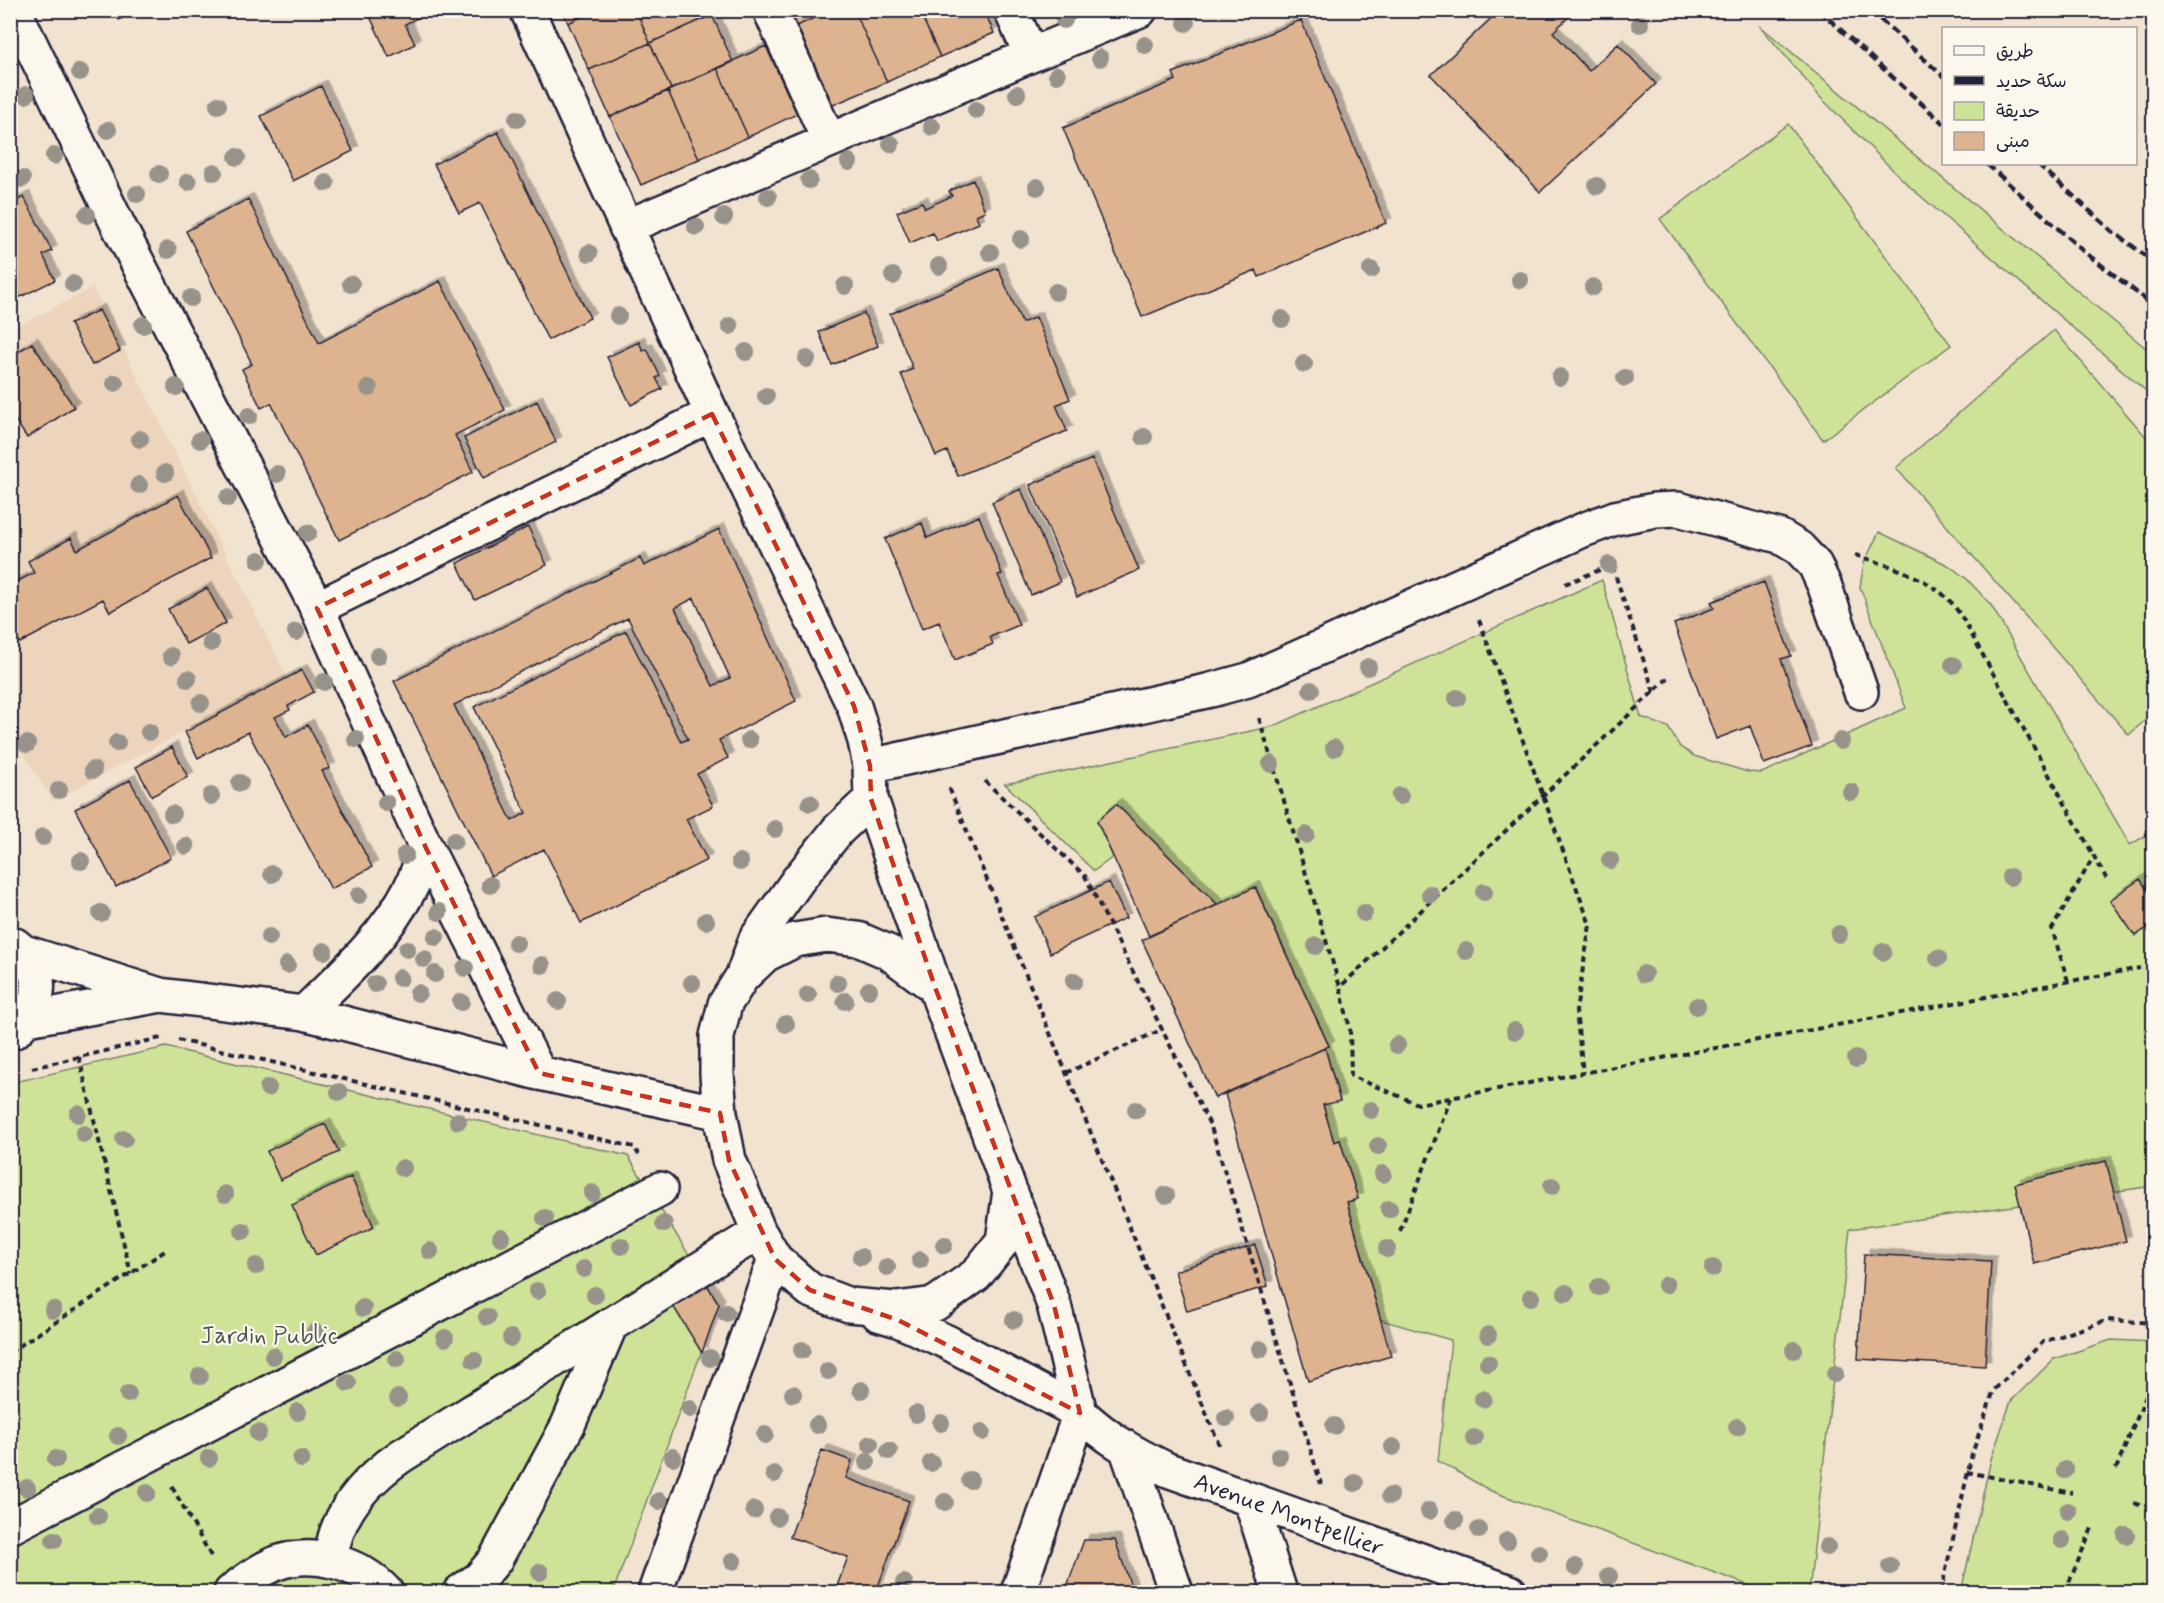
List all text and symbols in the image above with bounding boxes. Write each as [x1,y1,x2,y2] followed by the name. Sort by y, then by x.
[1942,27,2137,165] legend
[1996,40,2034,64] text: طريق
[1996,70,2067,94] text: سكة حديد
[1996,100,2040,124] text: حديقة
[1996,130,2030,154] text: مبنى
[200,1321,338,1352] park label: Jardin Public
[1189,1467,1388,1564] street label: Avenue Montpellier

